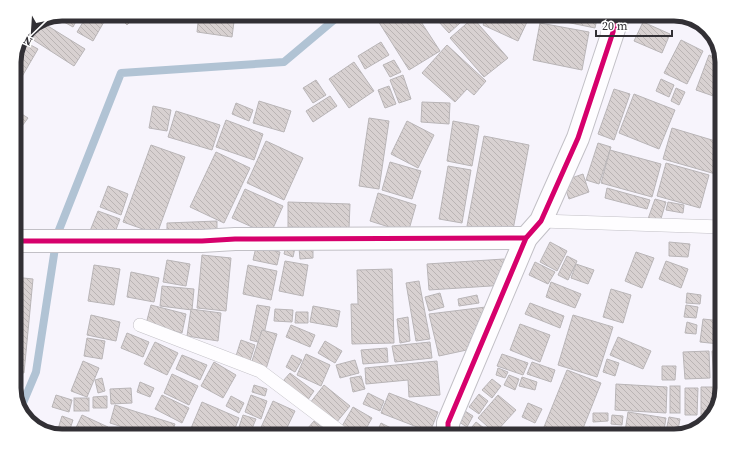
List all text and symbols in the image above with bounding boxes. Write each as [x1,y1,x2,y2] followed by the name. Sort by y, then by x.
[12,12,52,52] north arrow
[596,12,672,38] scale bar
[602,18,628,34] text: 20 m
[21,32,35,49] text: N

